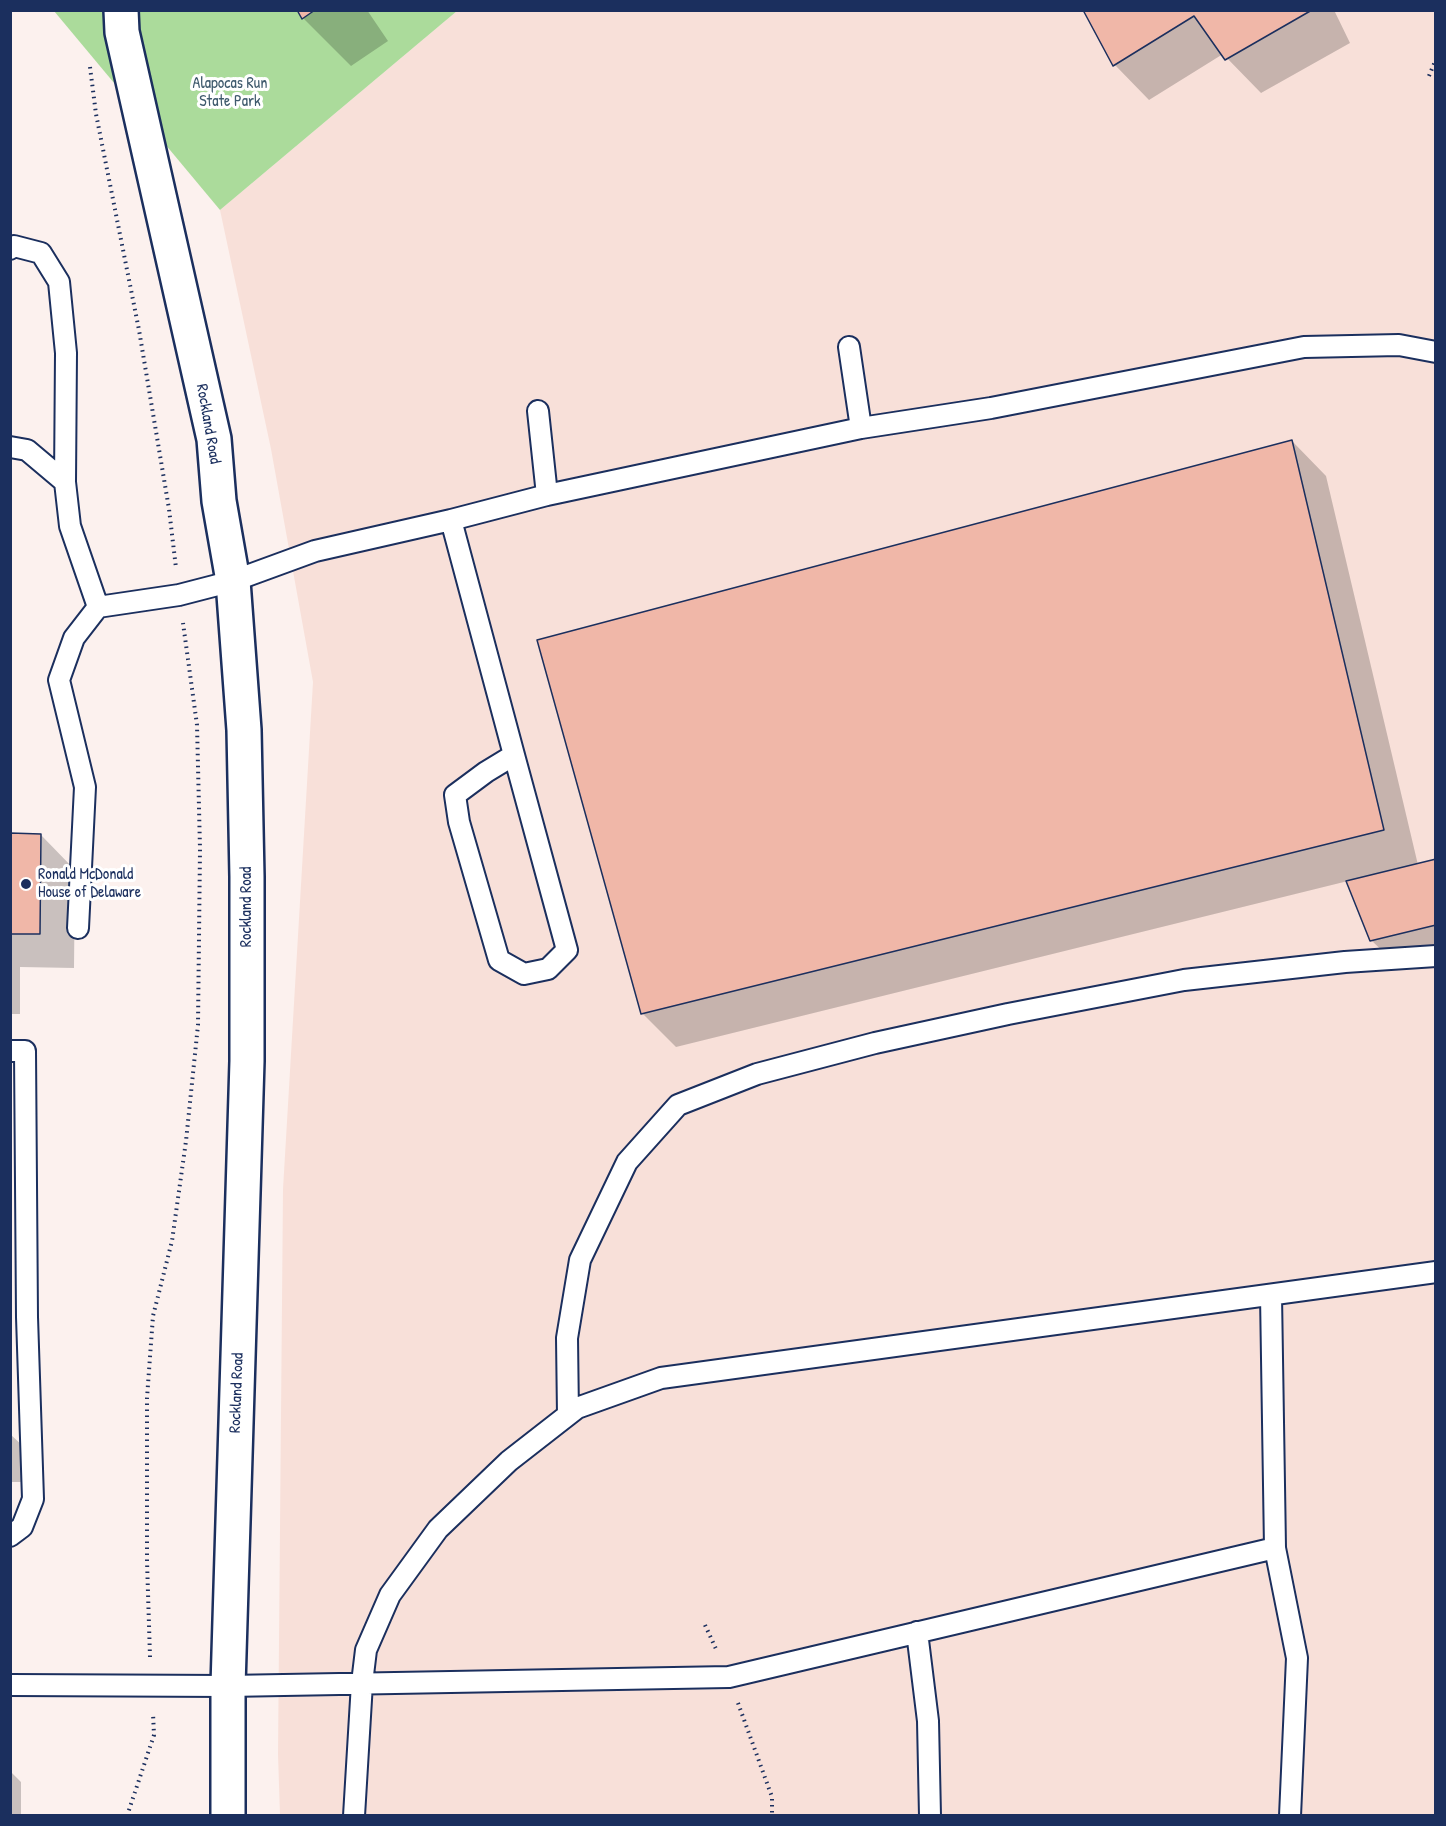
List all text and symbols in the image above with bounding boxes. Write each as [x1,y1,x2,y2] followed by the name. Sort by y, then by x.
[193,74,267,112] park label: Alapocas Run State Park
[192,383,224,465] street label: Rockland Road
[38,865,141,903] place label: Ronald McDonald House of Delaware
[237,867,257,947] street label: Rockland Road
[19,877,33,891] marker: Ronald McDonald House of Delaware
[226,1352,248,1434] street label: Rockland Road

